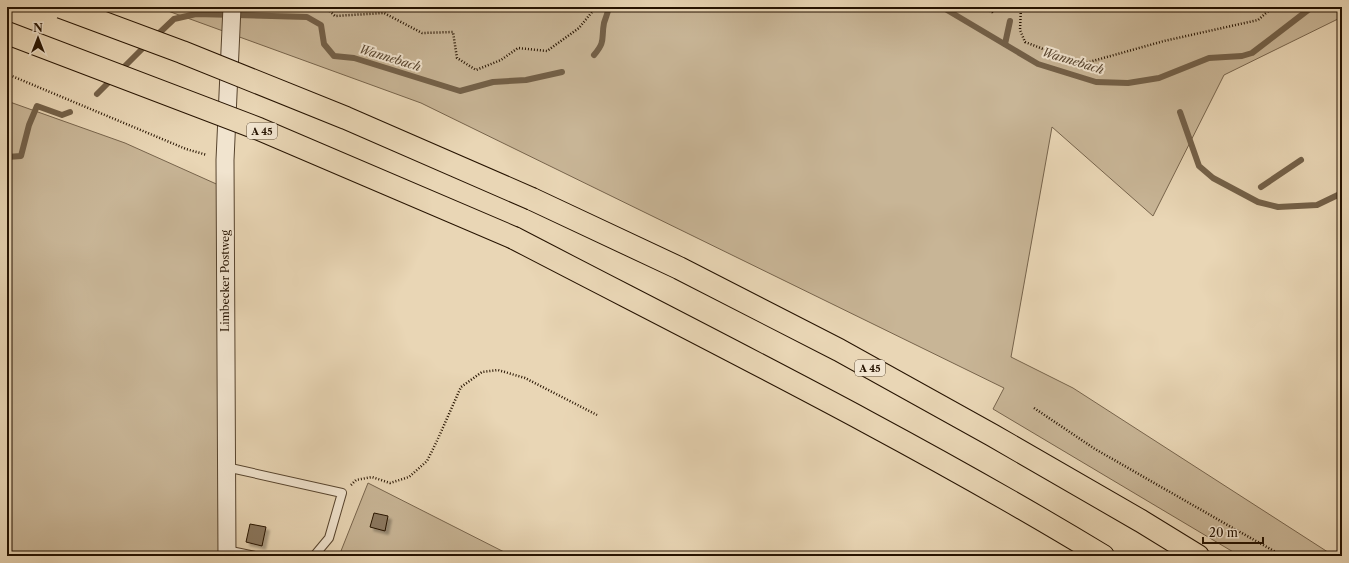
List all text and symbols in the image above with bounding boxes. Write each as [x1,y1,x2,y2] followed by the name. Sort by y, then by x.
[18,18,58,58] north arrow
[33,21,43,35] text: N
[357,41,423,74] water label: Wannebach
[1040,44,1106,77] water label: Wannebach
[247,123,277,139] road number: A 45
[218,230,232,332] street label: Limbecker Postweg
[855,360,885,376] road number: A 45
[1203,519,1263,545] scale bar
[1209,525,1238,540] text: 20 m

